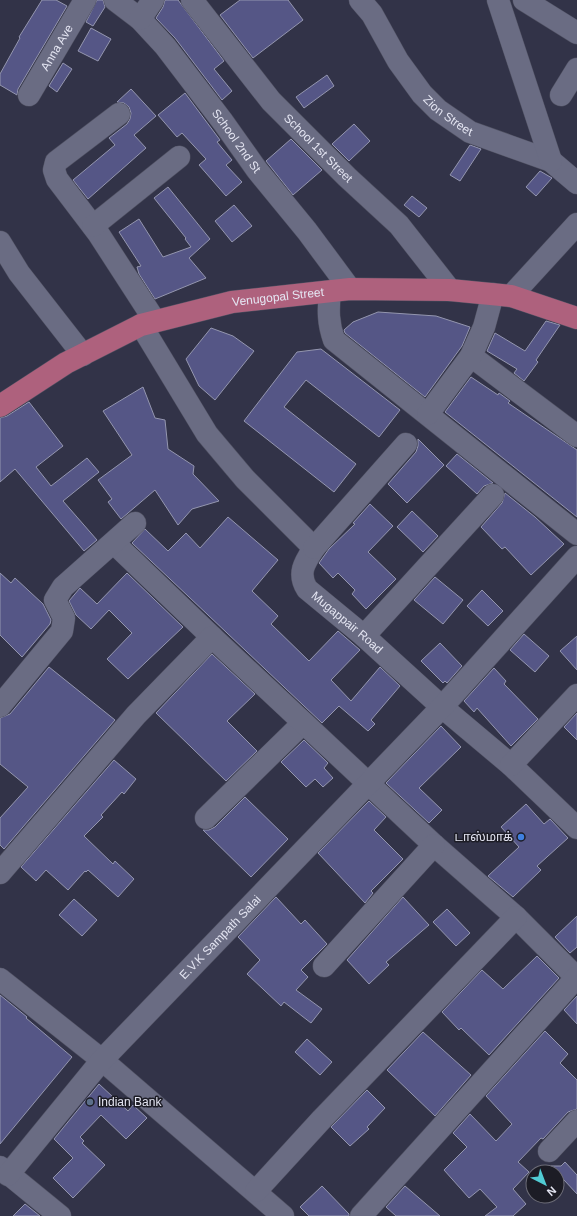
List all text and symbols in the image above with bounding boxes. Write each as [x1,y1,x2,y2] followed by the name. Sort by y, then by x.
[38,22,76,73] street label: Anna Ave
[420,92,475,139] street label: Zion Street
[209,106,264,176] street label: School 2nd St
[281,111,356,186] street label: School 1st Street
[231,285,325,309] street label: Venugopal Street
[309,589,386,657] street label: Mugappair Road
[455,830,513,844] place label: டாஸ்மாக்
[516,832,526,842] marker: டாஸ்மாக்
[177,892,264,982] street label: E.V.K Sampath Salai
[98,1095,162,1109] place label: Indian Bank
[85,1097,95,1107] marker: Indian Bank
[525,1164,565,1204] north arrow
[545,1184,559,1199] text: N

